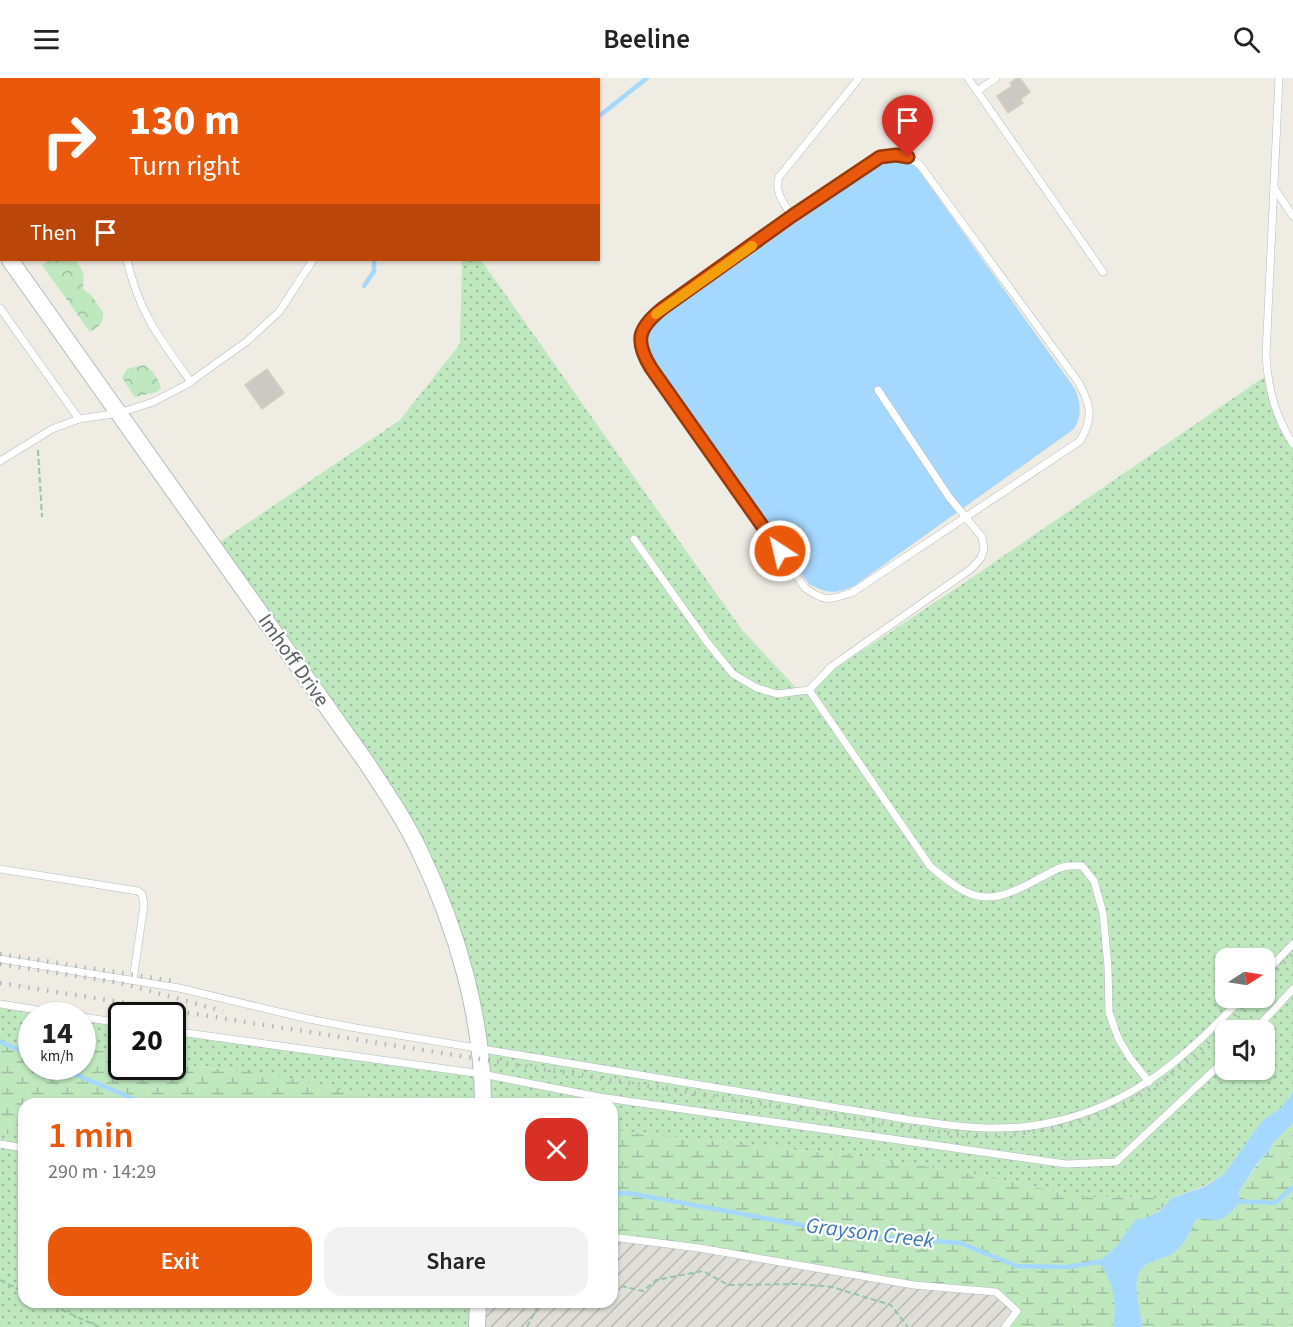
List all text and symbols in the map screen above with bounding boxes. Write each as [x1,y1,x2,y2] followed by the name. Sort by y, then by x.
[603,20,690,59] text: Beeline
[30,23,63,56] icon: menu
[1230,23,1263,56] icon: search
[129,91,240,151] text: 130 m
[882,95,933,157] pin
[30,102,108,180] icon: right
[891,104,924,137] icon: arrive
[129,147,240,186] text: Turn right
[89,216,122,249] icon: arrive
[30,217,77,249] text: Then
[748,519,812,583] position arrow
[251,607,337,713] street label: Imhoff Drive
[1215,948,1275,1008] north arrow
[1215,948,1275,1080] map controls
[108,1002,186,1080] speed limit sign: 20
[41,1012,73,1055] text: 14
[1215,1020,1275,1080] button: sound
[40,1046,74,1067] text: km/h
[48,1110,134,1161] text: 1 min
[525,1118,588,1181] button: close
[48,1158,156,1186] text: 290 m · 14:29
[804,1209,936,1257] water label: Grayson Creek
[48,1227,312,1296] button: Exit
[324,1227,588,1296] button: Share

